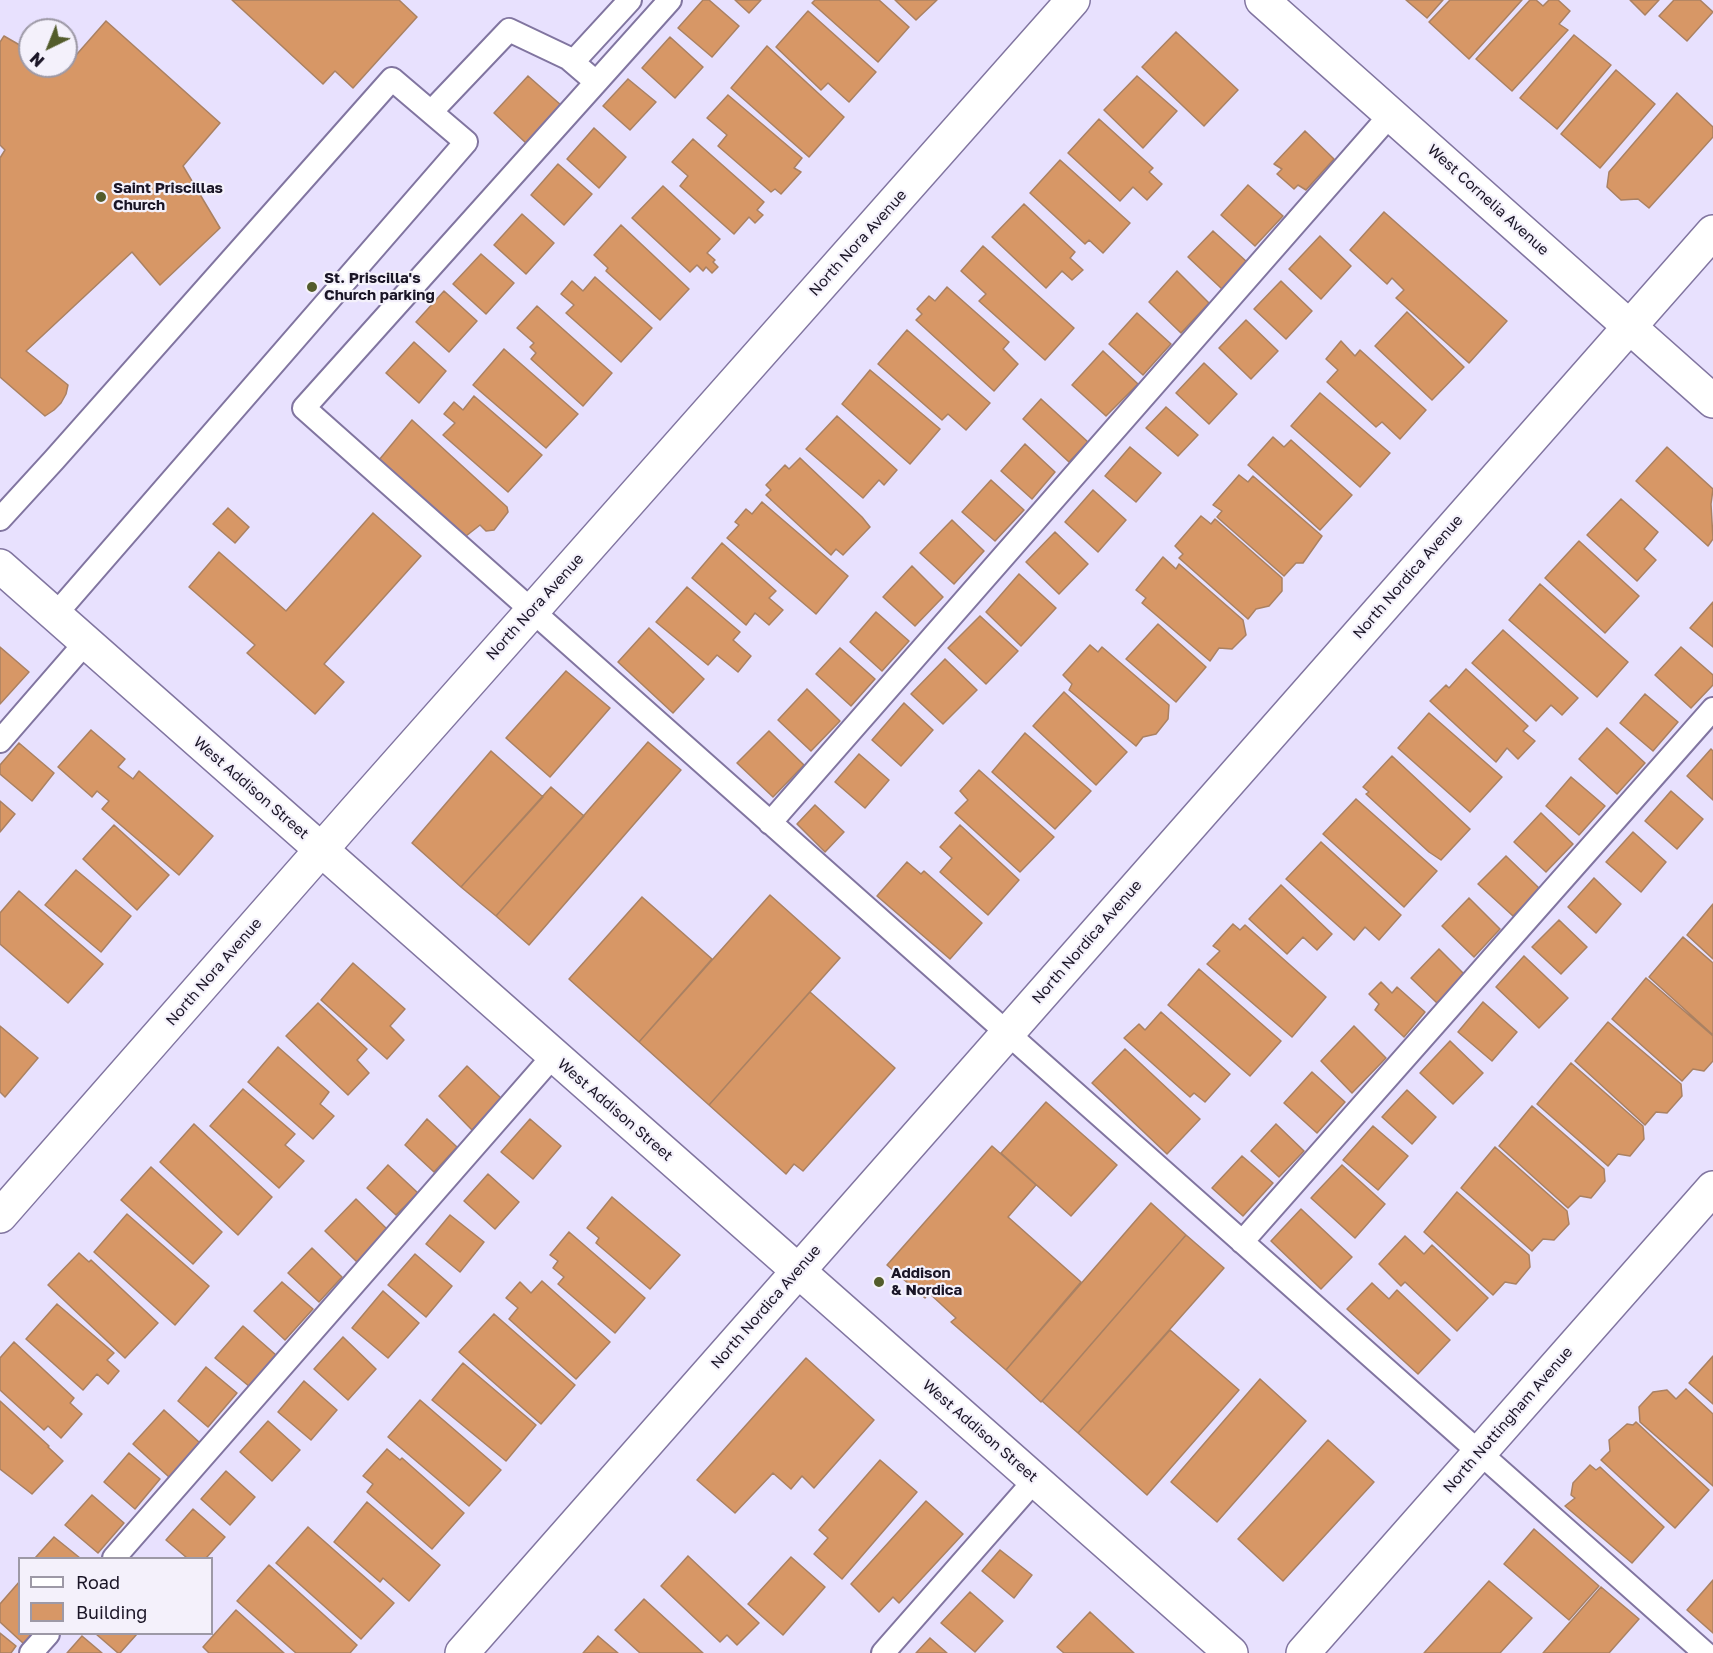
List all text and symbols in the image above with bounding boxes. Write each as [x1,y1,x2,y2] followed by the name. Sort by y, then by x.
[18,18,78,78] north arrow
[26,48,48,71] text: N
[1424,141,1552,259] street label: West Cornelia Avenue
[113,179,223,214] place label: Saint Priscillas Church
[806,186,910,300] street label: North Nora Avenue
[94,190,108,204] marker: Saint Priscillas Church
[324,269,435,304] place label: St. Priscilla's Church parking
[305,280,319,294] marker: St. Priscilla's Church parking
[1349,511,1467,643] street label: North Nordica Avenue
[483,550,587,664] street label: North Nora Avenue
[190,733,312,843] street label: West Addison Street
[1028,876,1146,1008] street label: North Nordica Avenue
[162,914,266,1030] street label: North Nora Avenue
[554,1055,676,1165] street label: West Addison Street
[707,1241,825,1373] street label: North Nordica Avenue
[891,1264,962,1299] place label: Addison & Nordica
[872,1275,886,1289] marker: Addison & Nordica
[1440,1343,1576,1497] street label: North Nottingham Avenue
[919,1376,1041,1486] street label: West Addison Street
[18,1557,213,1635] legend
[76,1571,120,1593] text: Road
[76,1601,147,1623] text: Building

